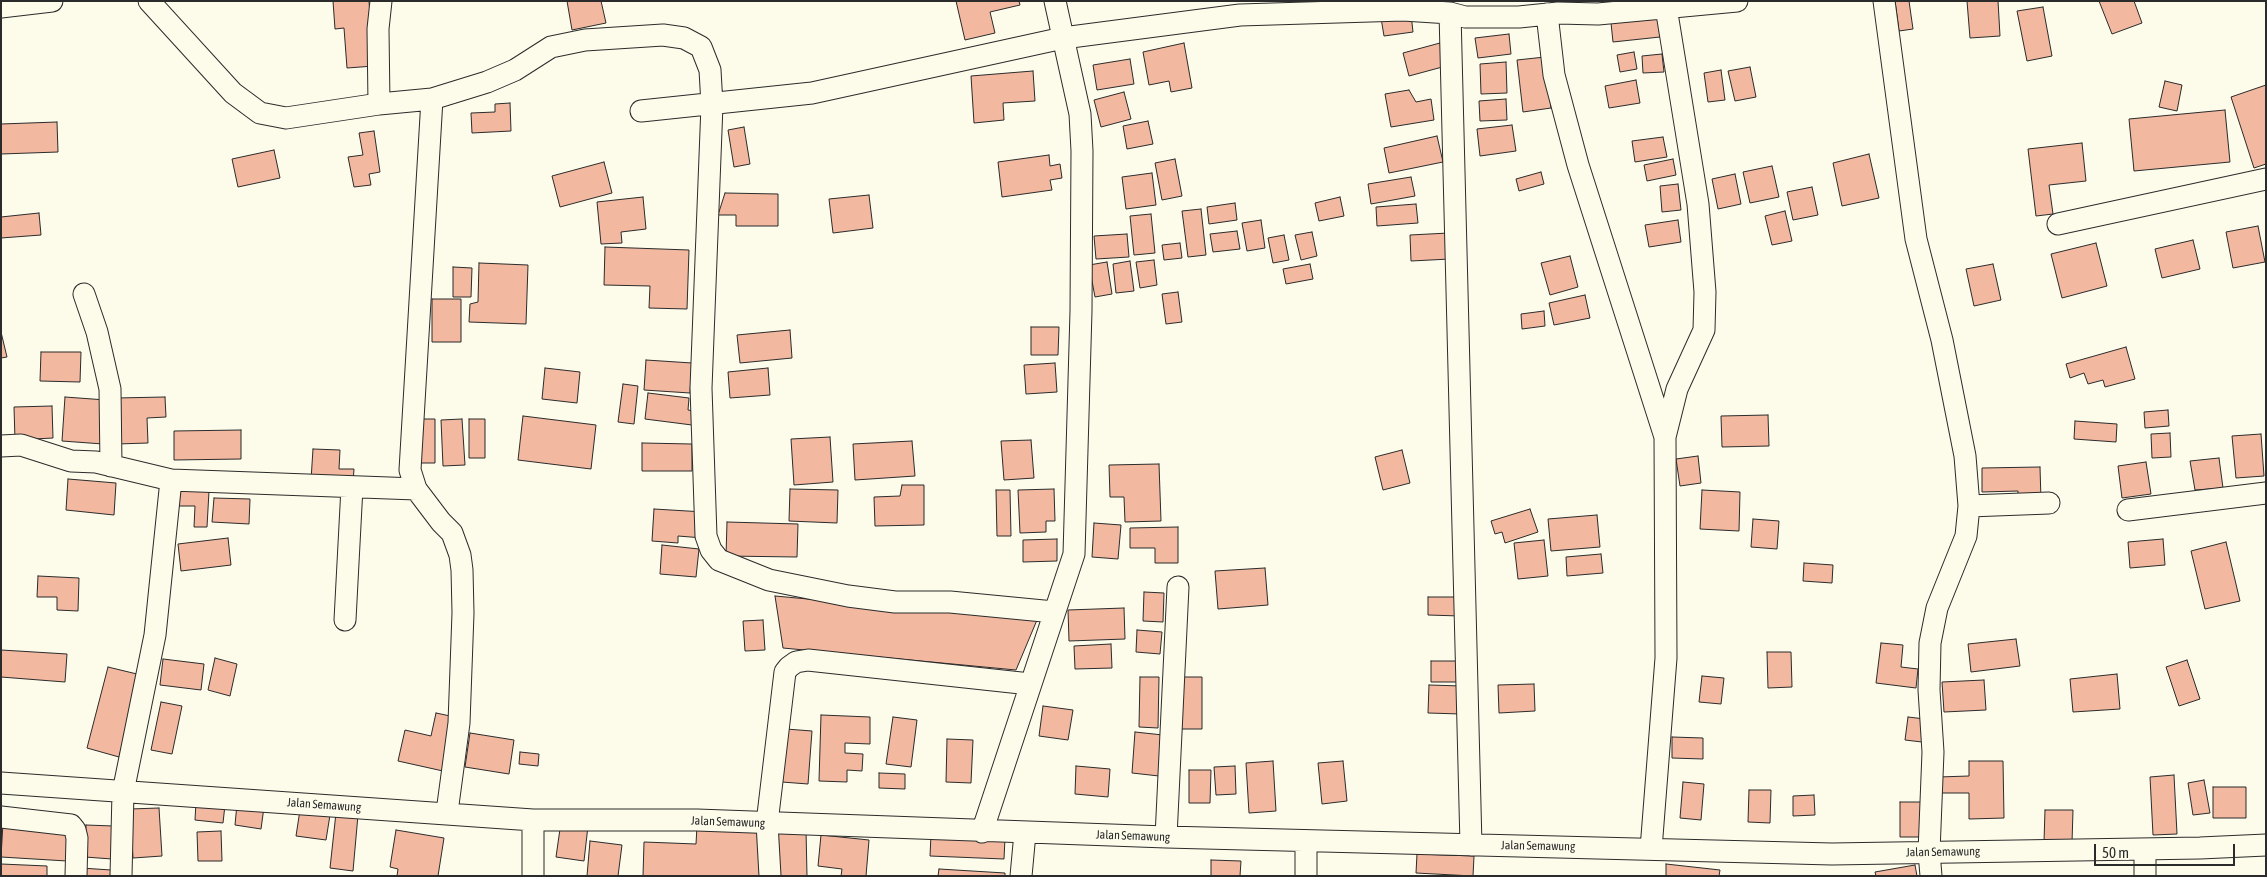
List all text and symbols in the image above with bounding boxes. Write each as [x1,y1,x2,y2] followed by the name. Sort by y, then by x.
[286,795,362,815] street label: Jalan Semawung
[691,814,765,830] street label: Jalan Semawung
[1096,828,1170,844] street label: Jalan Semawung
[2097,834,2238,866] scale bar
[1501,838,1575,854] street label: Jalan Semawung
[1906,844,1980,860] street label: Jalan Semawung
[2102,844,2129,861] text: 50 m

